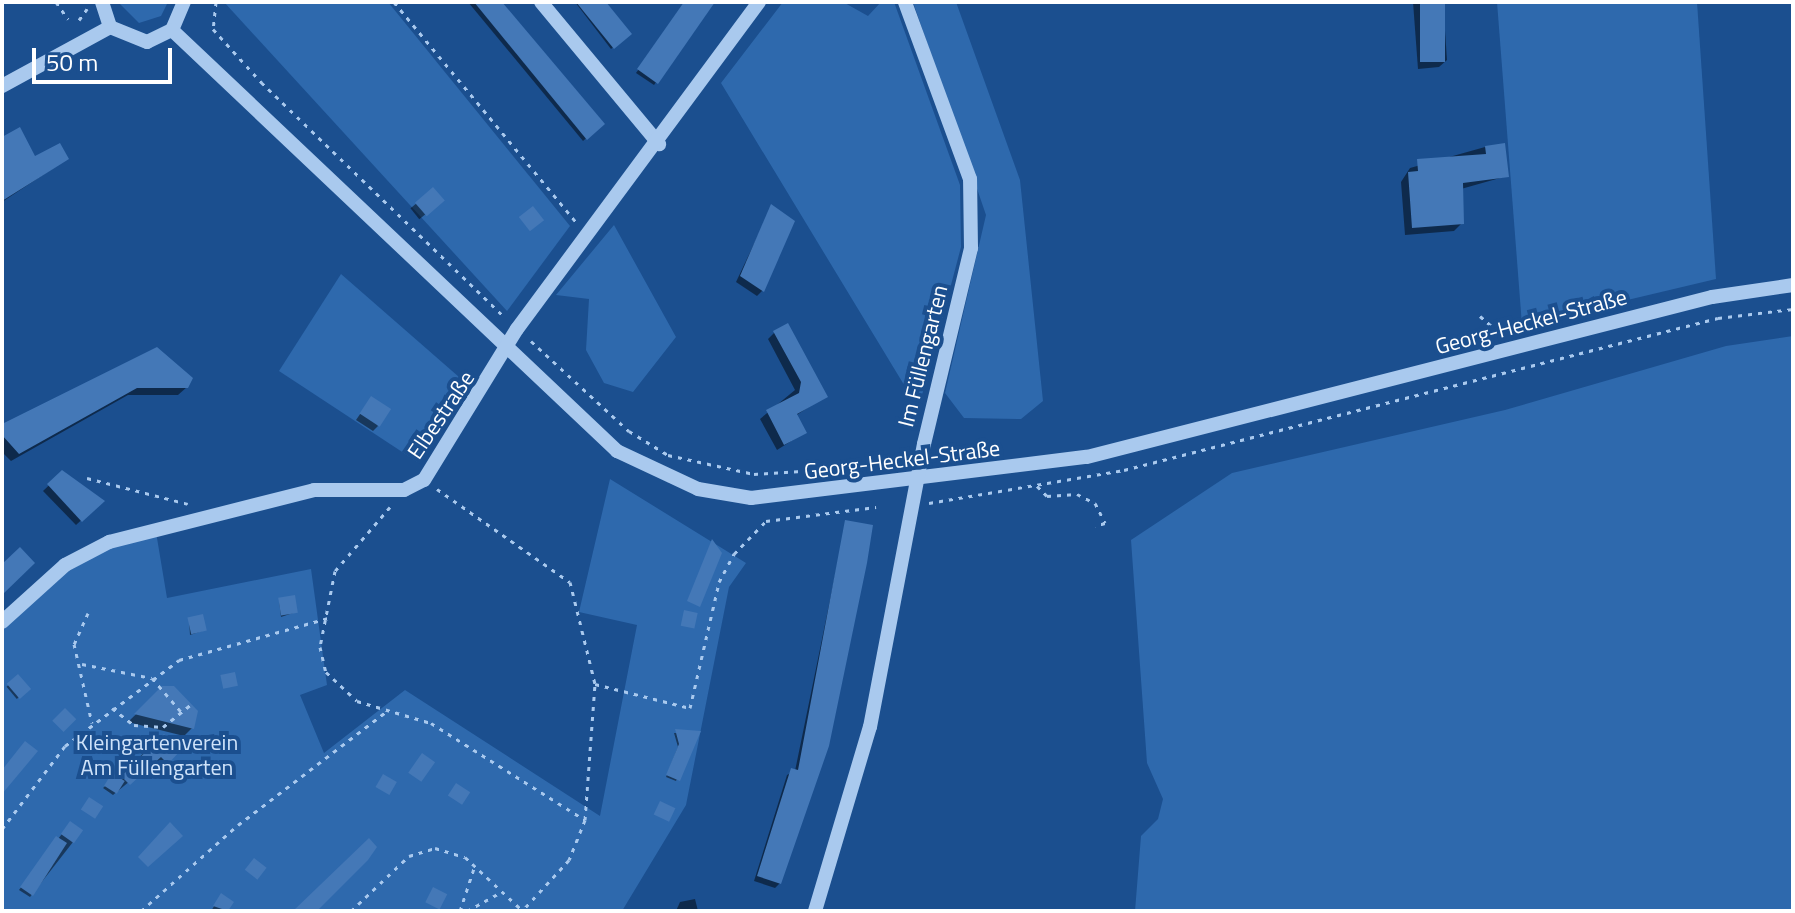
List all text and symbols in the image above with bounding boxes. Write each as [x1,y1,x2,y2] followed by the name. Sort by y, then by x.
[36,32,176,82] scale bar
[46,44,98,80] text: 50 m
[893,282,953,430] street label: Im Füllengarten
[1432,284,1630,360] street label: Georg-Heckel-Straße
[402,366,480,464] street label: Elbestraße
[803,435,1001,485] street label: Georg-Heckel-Straße
[76,729,238,780] park label: Kleingartenverein Am Füllengarten

